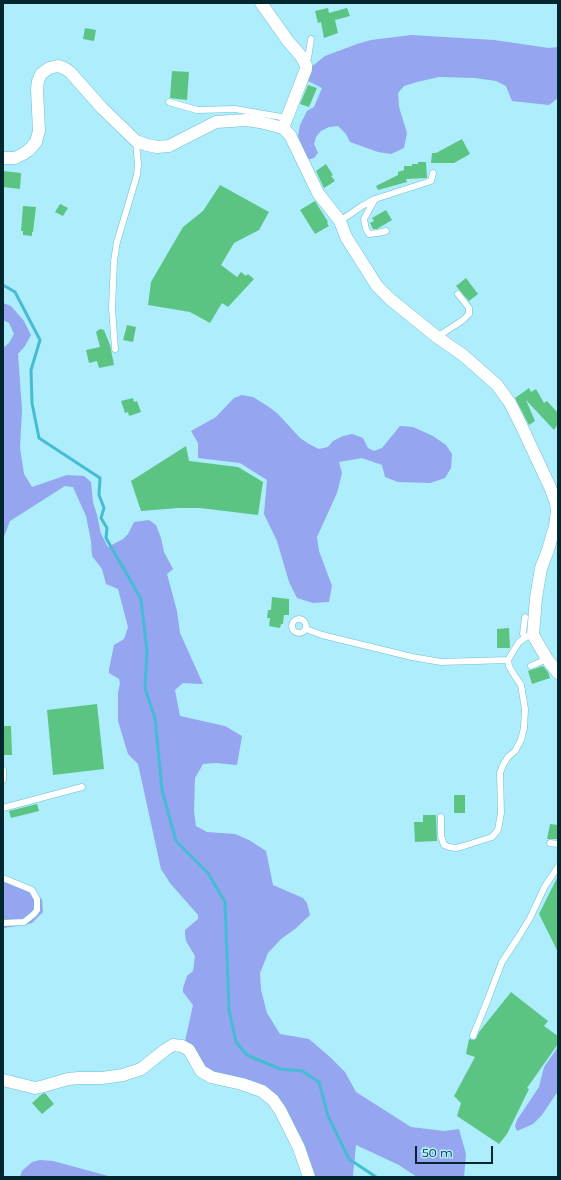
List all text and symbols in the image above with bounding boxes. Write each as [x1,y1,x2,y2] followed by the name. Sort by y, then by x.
[417,1138,495,1164] scale bar
[422,1145,453,1160] text: 50 m

